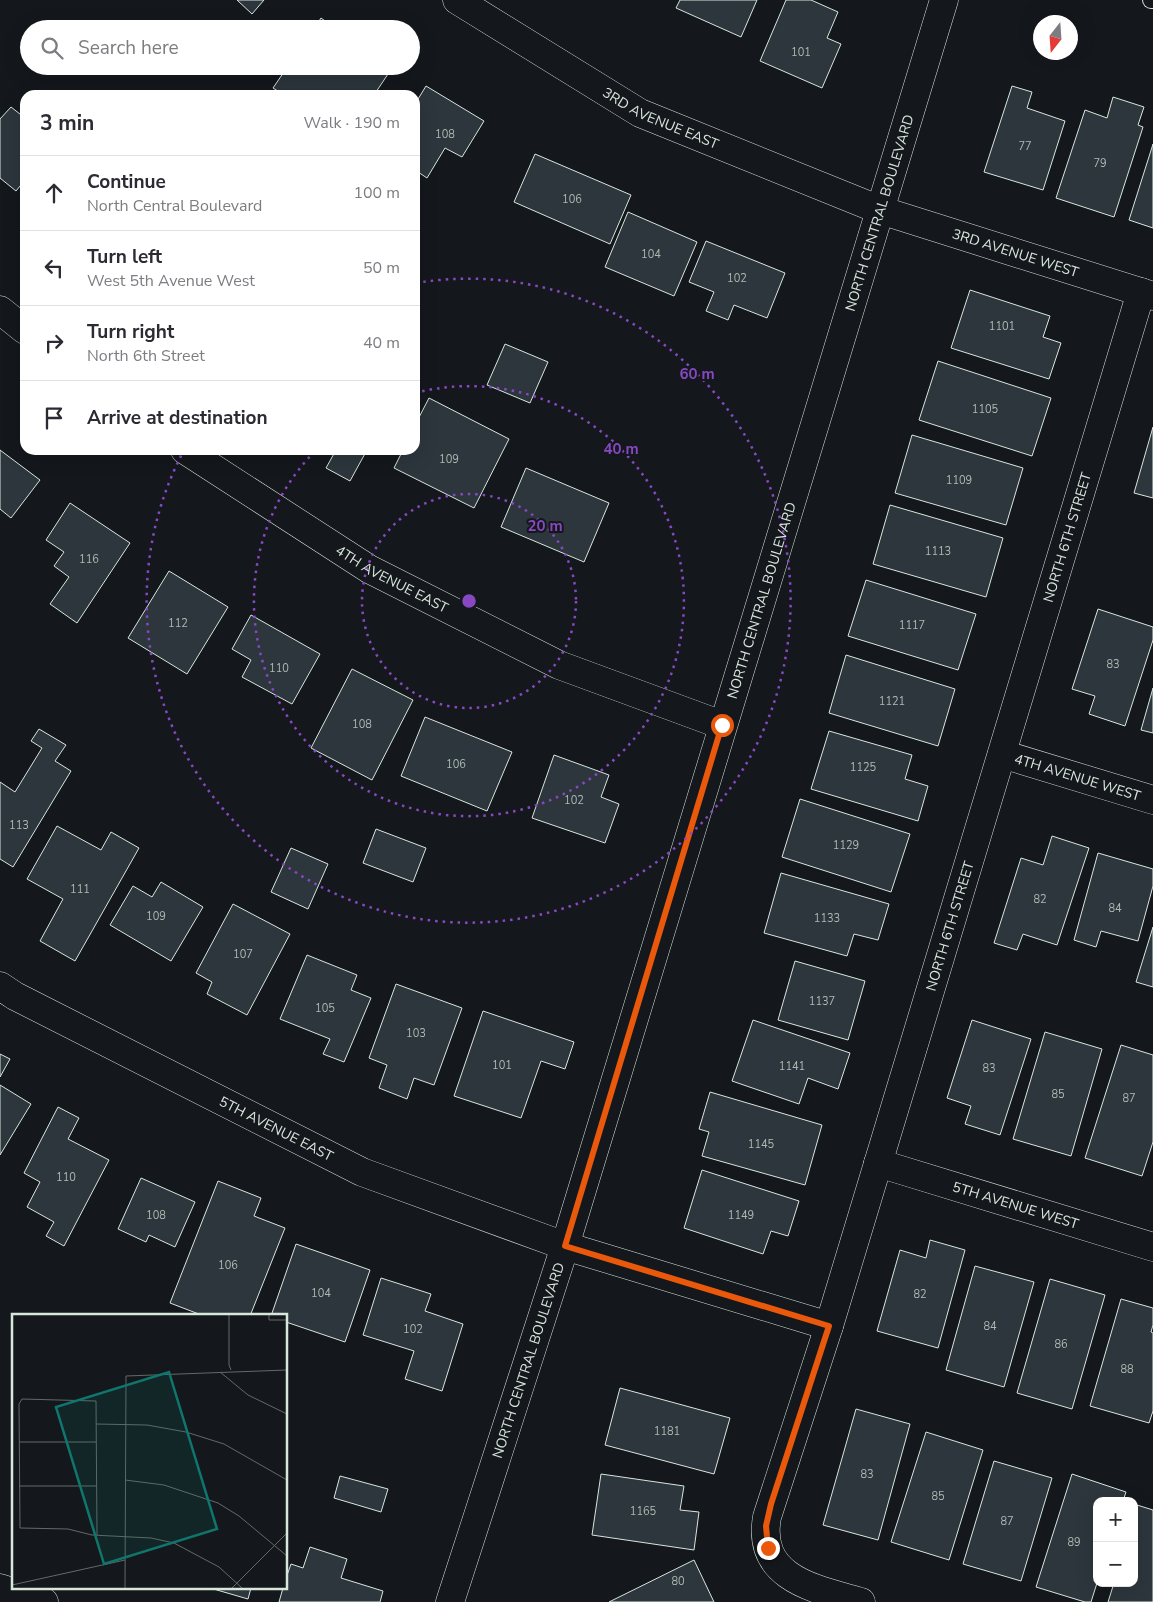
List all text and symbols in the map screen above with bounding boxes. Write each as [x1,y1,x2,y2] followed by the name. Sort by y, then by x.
[1033,15,1078,60] north arrow
[20,20,420,75] search box
[38,34,66,62] icon: search
[78,35,179,61] text: Search here
[791,45,811,60] house number: 101
[599,83,722,154] street label: 3RD AVENUE EAST
[40,109,94,137] text: 3 min
[304,112,400,134] text: Walk · 190 m
[841,112,919,314] street label: NORTH CENTRAL BOULEVARD
[435,127,455,142] house number: 108
[1018,139,1032,154] house number: 77
[1093,156,1107,171] house number: 79
[87,169,166,195] text: Continue
[40,179,68,207] icon: ahead
[353,182,400,204] text: 100 m
[562,192,582,207] house number: 106
[87,195,262,217] text: North Central Boulevard
[950,224,1082,282] street label: 3RD AVENUE WEST
[87,244,162,270] text: Turn left
[641,247,661,262] house number: 104
[40,254,68,282] icon: left
[363,257,400,279] text: 50 m
[87,270,255,292] text: West 5th Avenue West
[727,271,747,286] house number: 102
[87,319,174,345] text: Turn right
[989,319,1015,334] house number: 1101
[40,329,68,357] icon: right
[363,332,400,354] text: 40 m
[87,345,205,367] text: North 6th Street
[679,364,715,384] text: 60 m
[972,402,999,417] house number: 1105
[40,404,68,432] icon: arrive
[87,405,268,431] text: Arrive at destination
[603,439,639,459] text: 40 m
[439,452,459,467] house number: 109
[1039,470,1096,605] street label: NORTH 6TH STREET
[946,473,972,488] house number: 1109
[723,500,801,701] street label: NORTH CENTRAL BOULEVARD
[527,516,563,536] text: 20 m
[332,541,452,618] street label: 4TH AVENUE EAST
[925,544,951,559] house number: 1113
[79,552,99,567] house number: 116
[460,592,478,610] centre of rings
[168,616,188,631] house number: 112
[899,618,925,633] house number: 1117
[1106,657,1120,672] house number: 83
[269,661,289,676] house number: 110
[879,694,905,709] house number: 1121
[711,714,734,737] route start
[352,717,372,732] house number: 108
[1012,749,1143,806] street label: 4TH AVENUE WEST
[446,757,466,772] house number: 106
[850,760,877,775] house number: 1125
[564,793,584,808] house number: 102
[9,818,29,833] house number: 113
[833,838,859,853] house number: 1129
[922,858,979,993] street label: NORTH 6TH STREET
[70,882,90,897] house number: 111
[1033,892,1047,907] house number: 82
[1108,901,1122,916] house number: 84
[146,909,166,924] house number: 109
[814,911,840,926] house number: 1133
[233,947,253,962] house number: 107
[809,994,835,1009] house number: 1137
[315,1001,335,1016] house number: 105
[406,1026,426,1041] house number: 103
[492,1058,512,1073] house number: 101
[779,1059,805,1074] house number: 1141
[982,1061,996,1076] house number: 83
[1051,1087,1065,1102] house number: 85
[1122,1091,1136,1106] house number: 87
[216,1092,337,1166] street label: 5TH AVENUE EAST
[748,1137,775,1152] house number: 1145
[56,1170,76,1185] house number: 110
[950,1177,1082,1234] street label: 5TH AVENUE WEST
[146,1208,166,1223] house number: 108
[728,1208,754,1223] house number: 1149
[218,1258,238,1273] house number: 106
[488,1260,569,1461] street label: NORTH CENTRAL BOULEVARD
[311,1286,331,1301] house number: 104
[913,1287,927,1302] house number: 82
[12,1314,288,1590] inset map
[983,1319,997,1334] house number: 84
[403,1322,423,1337] house number: 102
[1054,1337,1068,1352] house number: 86
[1120,1362,1134,1377] house number: 88
[654,1424,680,1439] house number: 1181
[860,1467,874,1482] house number: 83
[931,1489,945,1504] house number: 85
[1093,1497,1138,1587] map controls
[1093,1497,1138,1542] button: +
[630,1504,657,1519] house number: 1165
[1000,1514,1014,1529] house number: 87
[1067,1535,1081,1550] house number: 89
[757,1537,780,1560] route end
[1093,1542,1138,1587] button: −
[671,1574,685,1589] house number: 80

